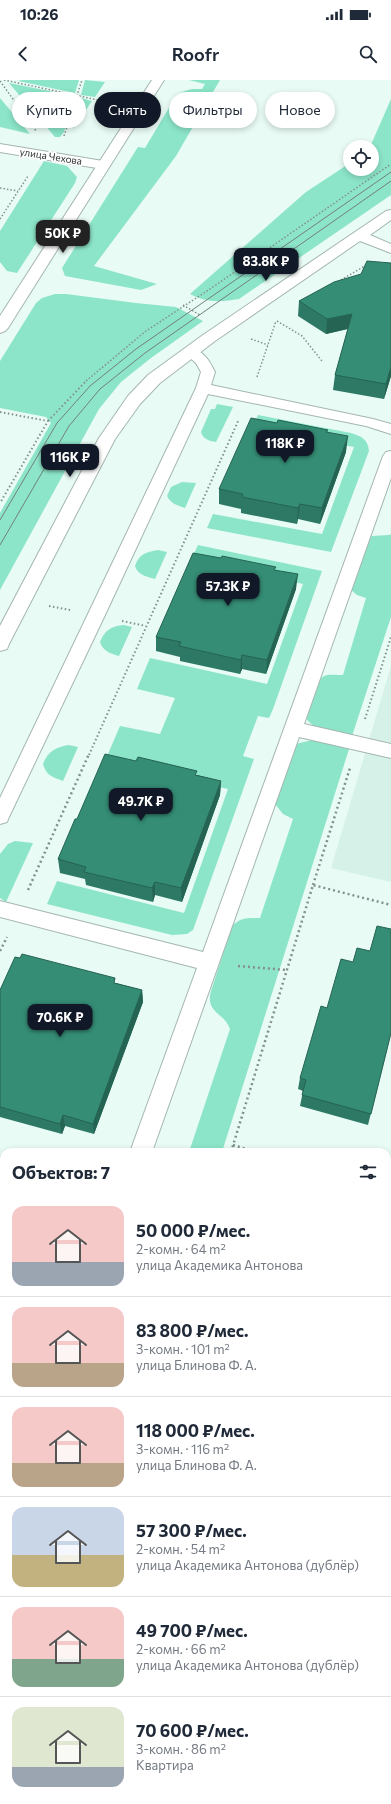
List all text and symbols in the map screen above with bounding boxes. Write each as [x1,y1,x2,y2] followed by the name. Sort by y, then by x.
[20,5,58,23] text: 10:26
[12,43,34,65] icon: back
[172,43,219,65] text: Roofr
[357,43,379,65] icon: search
[12,92,86,128] chip: Купить
[94,92,161,128] chip: Снять
[169,92,257,128] chip: Фильтры
[265,92,335,128] chip: Новое
[343,140,379,176] map controls
[343,140,379,176] button: locate
[19,145,83,167] street label: улица Чехова
[35,220,91,254] pin: 50K ₽
[45,225,81,241] text: 50K ₽
[229,248,303,282] pin: 83.8K ₽
[243,253,289,269] text: 83.8K ₽
[252,430,318,464] pin: 118K ₽
[265,435,305,451] text: 118K ₽
[37,444,103,478] pin: 116K ₽
[50,449,90,465] text: 116K ₽
[191,573,265,607] pin: 57.3K ₽
[206,578,250,594] text: 57.3K ₽
[104,788,178,822] pin: 49.7K ₽
[118,793,164,809] text: 49.7K ₽
[23,1004,97,1038] pin: 70.6K ₽
[37,1009,83,1025] text: 70.6K ₽
[357,1161,379,1183] icon: filters
[12,1162,110,1183] text: Объектов: 7
[136,1220,250,1241] text: 50 000 ₽/мес.
[44,1222,92,1270] icon: home
[136,1241,226,1257] text: 2-комн. · 64 m²
[136,1257,303,1273] text: улица Академика Антонова
[136,1320,248,1341] text: 83 800 ₽/мес.
[44,1323,92,1371] icon: home
[136,1341,230,1357] text: 3-комн. · 101 m²
[136,1357,257,1373] text: улица Блинова Ф. А.
[136,1420,255,1441] text: 118 000 ₽/мес.
[44,1423,92,1471] icon: home
[136,1441,229,1457] text: 3-комн. · 116 m²
[136,1457,257,1473] text: улица Блинова Ф. А.
[136,1520,247,1541] text: 57 300 ₽/мес.
[44,1523,92,1571] icon: home
[136,1541,225,1557] text: 2-комн. · 54 m²
[136,1557,359,1573] text: улица Академика Антонова (дублёр)
[136,1620,248,1641] text: 49 700 ₽/мес.
[44,1623,92,1671] icon: home
[136,1641,226,1657] text: 2-комн. · 66 m²
[136,1657,359,1673] text: улица Академика Антонова (дублёр)
[136,1720,249,1741] text: 70 600 ₽/мес.
[44,1723,92,1771] icon: home
[136,1741,226,1757] text: 3-комн. · 86 m²
[136,1757,194,1773] text: Квартира

